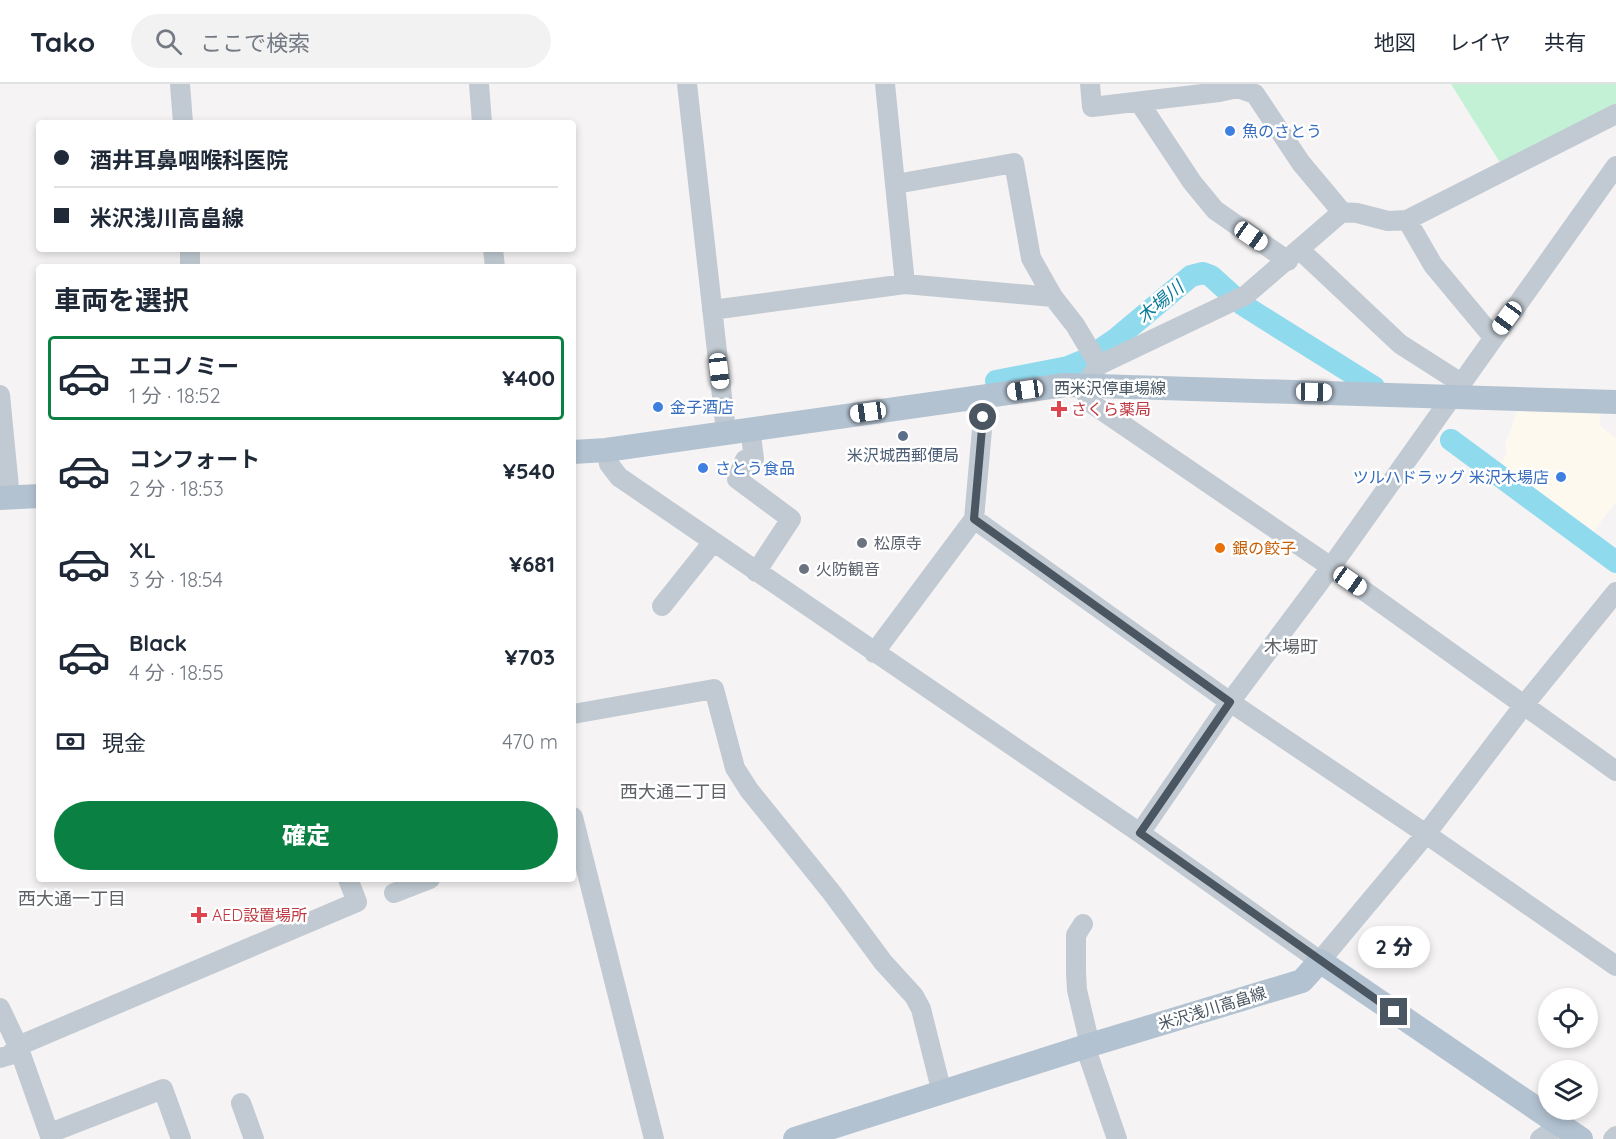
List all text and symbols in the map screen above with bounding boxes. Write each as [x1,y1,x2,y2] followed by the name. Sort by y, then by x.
[131,14,551,68] search box
[30,24,95,59] text: Tako
[152,25,185,58] icon: search
[200,29,310,57] text: ここで検索
[1374,29,1416,55] text: 地図
[1449,29,1511,55] text: レイヤ
[1544,29,1586,55] text: 共有
[1242,121,1322,141] place label: 魚のさとう
[1223,124,1237,138] marker: 魚のさとう
[90,146,288,174] text: 酒井耳鼻咽喉科医院
[90,204,244,232] text: 米沢浅川高畠線
[1231,218,1271,254] car
[1132,275,1190,328] water label: 木場川
[54,283,189,317] text: 車両を選択
[1489,298,1525,338] car
[57,351,111,405] icon: car
[129,352,239,380] text: エコノミー
[708,352,730,390] car
[502,364,555,392] text: ¥400
[1054,378,1166,398] street label: 西米沢停車場線
[1006,379,1044,401] car
[129,383,221,408] text: 1 分 · 18:52
[1296,383,1332,401] car
[670,397,734,417] place label: 金子酒店
[1071,399,1151,419] place label: さくら薬局
[651,400,665,414] marker: 金子酒店
[849,401,887,423] car
[1052,402,1066,416] marker: さくら薬局
[969,403,996,430] route start
[896,429,910,443] marker: 米沢城西郵便局
[57,444,111,498] icon: car
[129,445,260,473] text: コンフォート
[847,445,959,465] place label: 米沢城西郵便局
[503,457,555,485] text: ¥540
[715,458,795,478] place label: さとう食品
[696,461,710,475] marker: さとう食品
[1353,467,1549,487] place label: ツルハドラッグ 米沢木場店
[1554,470,1568,484] marker: ツルハドラッグ 米沢木場店
[129,476,224,501] text: 2 分 · 18:53
[874,533,922,553] place label: 松原寺
[129,536,156,564] text: XL
[855,536,869,550] marker: 松原寺
[57,537,111,591] icon: car
[1232,538,1296,558] place label: 銀の餃子
[1213,541,1227,555] marker: 銀の餃子
[509,550,555,578] text: ¥681
[816,559,880,579] place label: 火防観音
[797,562,811,576] marker: 火防観音
[1330,563,1370,599] car
[129,567,223,592] text: 3 分 · 18:54
[129,629,187,657] text: Black
[57,630,111,684] icon: car
[1264,635,1318,658] district label: 木場町
[504,643,555,671] text: ¥703
[129,660,224,685] text: 4 分 · 18:55
[54,725,87,758] icon: cash
[102,729,146,757] text: 現金
[502,729,558,754] text: 470 m
[620,780,728,803] district label: 西大通二丁目
[54,801,558,870] button: 確定
[18,887,126,910] district label: 西大通一丁目
[212,905,307,925] place label: AED設置場所
[190,906,208,924] marker: AED設置場所
[1358,925,1430,967] callout: 2 分
[1376,934,1412,959] text: 2 分
[1156,982,1268,1034] street label: 米沢浅川高畠線
[1538,988,1598,1120] map controls
[1538,988,1598,1048] button: locate
[1380,998,1407,1025] route end
[1538,1060,1598,1120] button: layers

